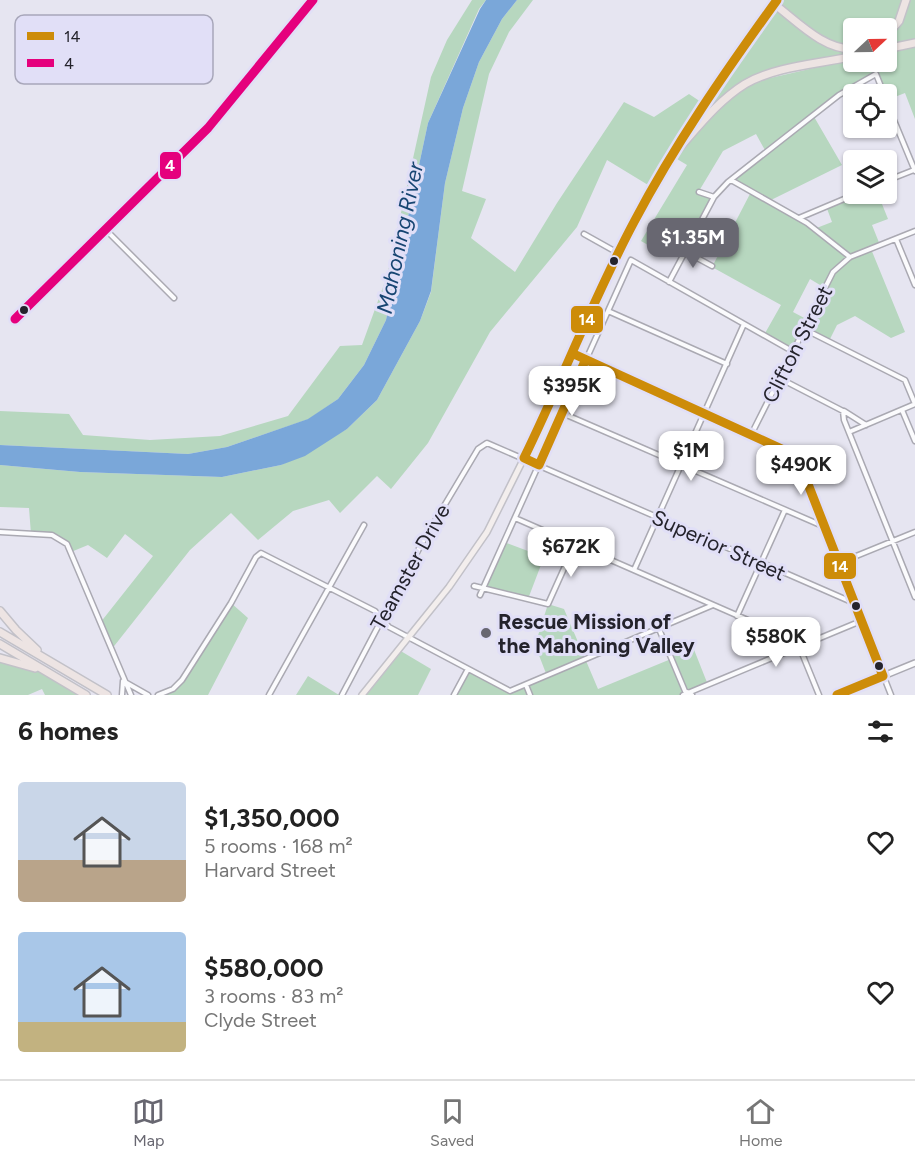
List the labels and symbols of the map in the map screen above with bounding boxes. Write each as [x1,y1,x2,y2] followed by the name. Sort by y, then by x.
[15,15,213,84] legend
[843,18,897,72] north arrow
[64,27,81,46] text: 14
[64,54,74,73] text: 4
[159,151,182,180] line badge: 4
[165,156,175,175] text: 4
[371,158,430,316] water label: Mahoning River
[644,218,742,269] pin: $1.35M
[608,255,620,267] unlabelled marker
[757,281,837,407] street label: Clifton Street
[18,304,30,316] unlabelled marker
[570,305,604,334] line badge: 14
[579,310,595,329] text: 14
[530,366,614,417] pin: $395K
[662,431,720,482] pin: $1M
[759,445,843,496] pin: $490K
[365,500,455,634] street label: Teamster Drive
[648,504,790,586] street label: Superior Street
[529,527,613,578] pin: $672K
[823,552,857,580] line badge: 14
[832,557,848,576] text: 14
[850,600,862,612] unlabelled marker
[498,609,695,658] place label: Rescue Mission of the Mahoning Valley
[734,617,818,668] pin: $580K
[479,626,493,640] marker: Rescue Mission of the Mahoning Valley
[873,660,885,672] unlabelled marker

